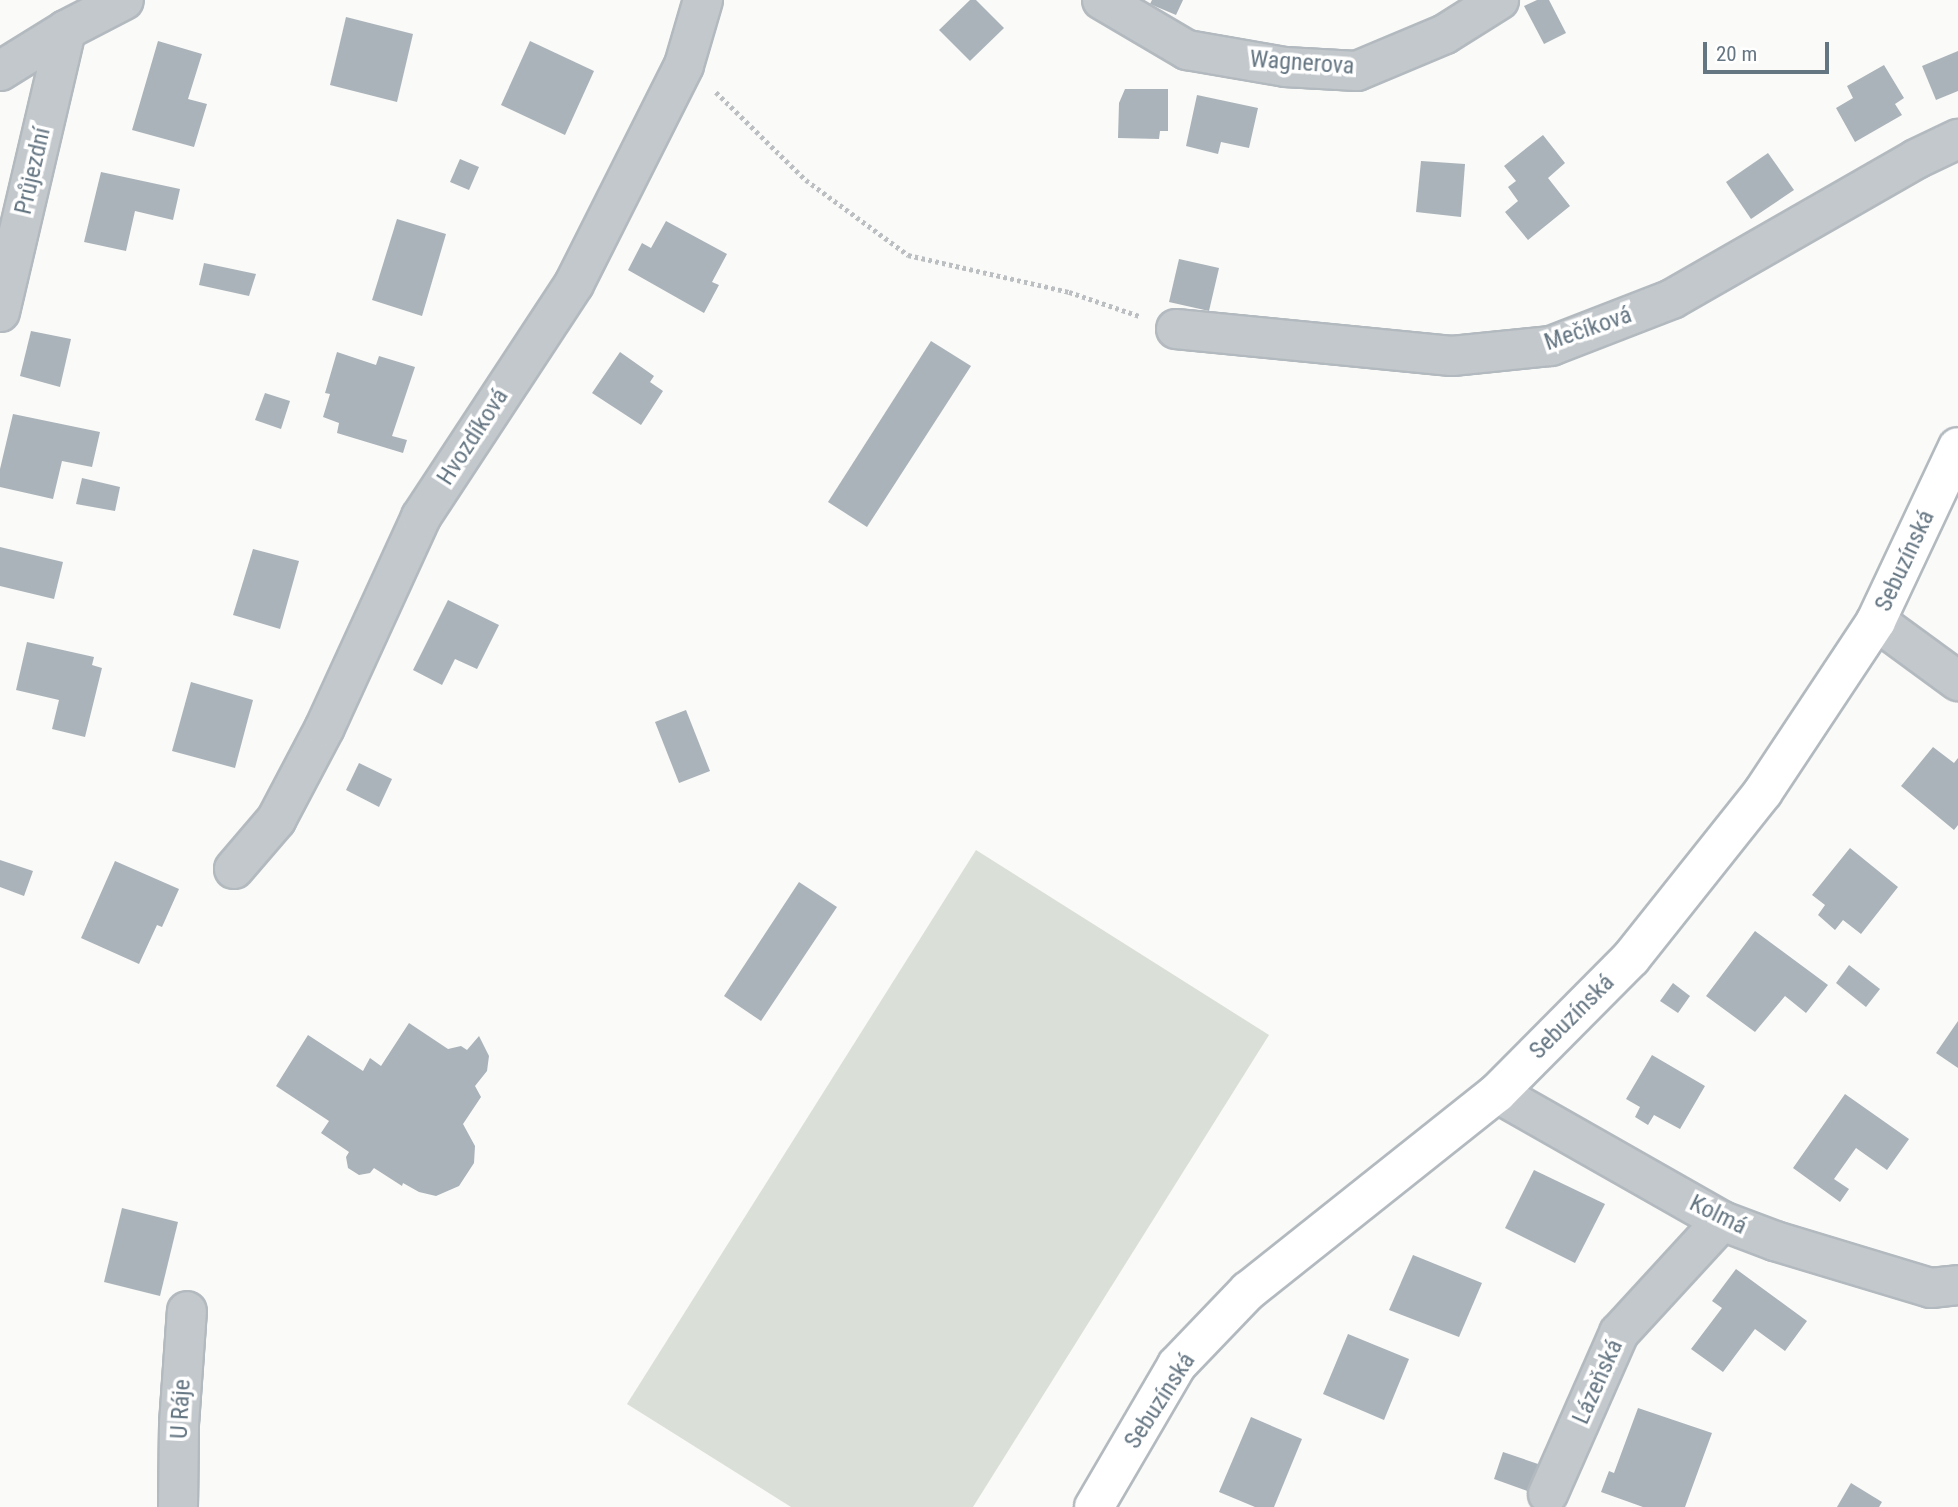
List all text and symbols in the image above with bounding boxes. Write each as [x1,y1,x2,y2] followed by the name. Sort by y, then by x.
[1706,28,1832,72] scale bar
[1716,42,1757,66] text: 20 m
[1249,45,1355,81] street label: Wagnerova
[9,125,57,217] street label: Průjezdní
[1541,301,1635,357] street label: Mečíková
[431,383,515,491] street label: Hvozdíková
[1869,506,1941,616] street label: Sebuzínská
[1524,969,1620,1065] street label: Sebuzínská
[1685,1189,1751,1241] street label: Kolmá
[1567,1335,1629,1429] street label: Lázeňská
[1118,1348,1202,1454] street label: Sebuzínská
[165,1378,197,1440] street label: U Ráje

